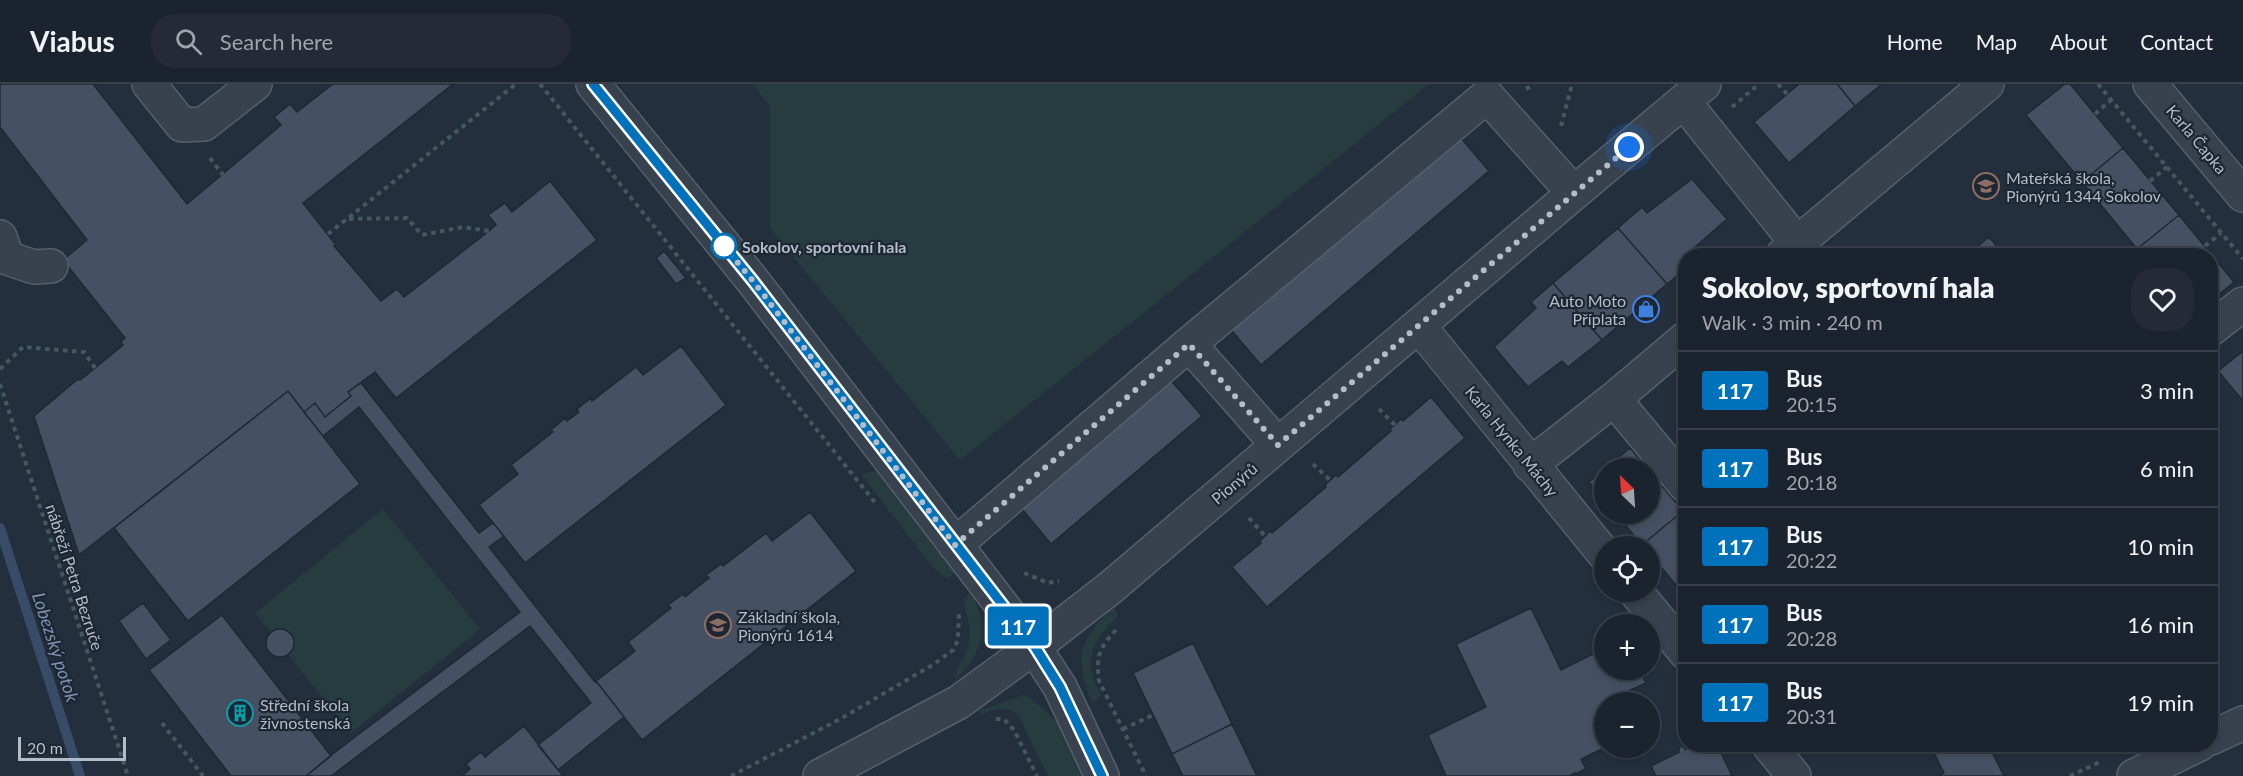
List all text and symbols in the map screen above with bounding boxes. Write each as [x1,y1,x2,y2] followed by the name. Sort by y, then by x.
[151,14,571,68] search box
[30,24,115,58] text: Viabus
[172,25,205,58] icon: search
[220,28,333,55] text: Search here
[1887,29,1943,54] text: Home
[1976,29,2017,54] text: Map
[2050,29,2107,54] text: About
[2140,29,2213,54] text: Contact
[2163,101,2231,177] street label: Karla Čapka
[1614,132,1644,162] your location
[2006,168,2162,205] place label: Mateřská škola, Pionýrů 1344 Sokolov
[1971,171,2001,201] school or university icon: Mateřská škola, Pionýrů 1344 Sokolov
[711,233,737,259] marker: Sokolov, sportovní hala
[742,237,906,256] place label: Sokolov, sportovní hala
[2131,268,2194,331] button: heart
[1702,270,1995,304] text: Sokolov, sportovní hala
[1549,291,1626,328] place label: Auto Moto Příplata
[1631,294,1661,324] shop icon: Auto Moto Příplata
[1702,310,1883,334] text: Walk · 3 min · 240 m
[1786,365,1822,392] text: Bus
[2140,377,2194,404] text: 3 min
[1717,378,1753,403] text: 117
[1462,382,1563,501] street label: Karla Hynka Máchy
[1786,392,1837,416] text: 20:15
[1786,443,1822,470] text: Bus
[2140,455,2194,482] text: 6 min
[1717,456,1753,481] text: 117
[1207,458,1261,508] street label: Pionýrů
[1594,458,1660,524] north arrow
[1594,458,1660,758] map controls
[1786,470,1837,494] text: 20:18
[42,501,108,653] street label: nábřeží Petra Bezruče
[1786,521,1822,548] text: Bus
[2127,533,2194,560] text: 10 min
[1717,534,1753,559] text: 117
[1594,536,1660,602] button: locate
[1786,548,1837,572] text: 20:22
[28,589,84,705] water label: Lobezský potok
[1786,599,1822,626] text: Bus
[984,606,1052,646] line badge: 117
[738,607,840,644] place label: Základní škola, Pionýrů 1614
[703,610,733,640] school or university icon: Základní škola, Pionýrů 1614
[2127,611,2194,638] text: 16 min
[1717,612,1753,637] text: 117
[1000,614,1036,639] text: 117
[1594,614,1660,680] button: +
[1786,626,1837,650] text: 20:28
[1786,677,1822,704] text: Bus
[2127,689,2194,716] text: 19 min
[1717,690,1753,715] text: 117
[1594,692,1660,758] button: −
[260,695,350,732] place label: Střední škola živnostenská
[225,698,255,728] building icon: Střední škola živnostenská
[1786,704,1837,728] text: 20:31
[18,734,126,762] scale bar
[27,738,63,757] text: 20 m

